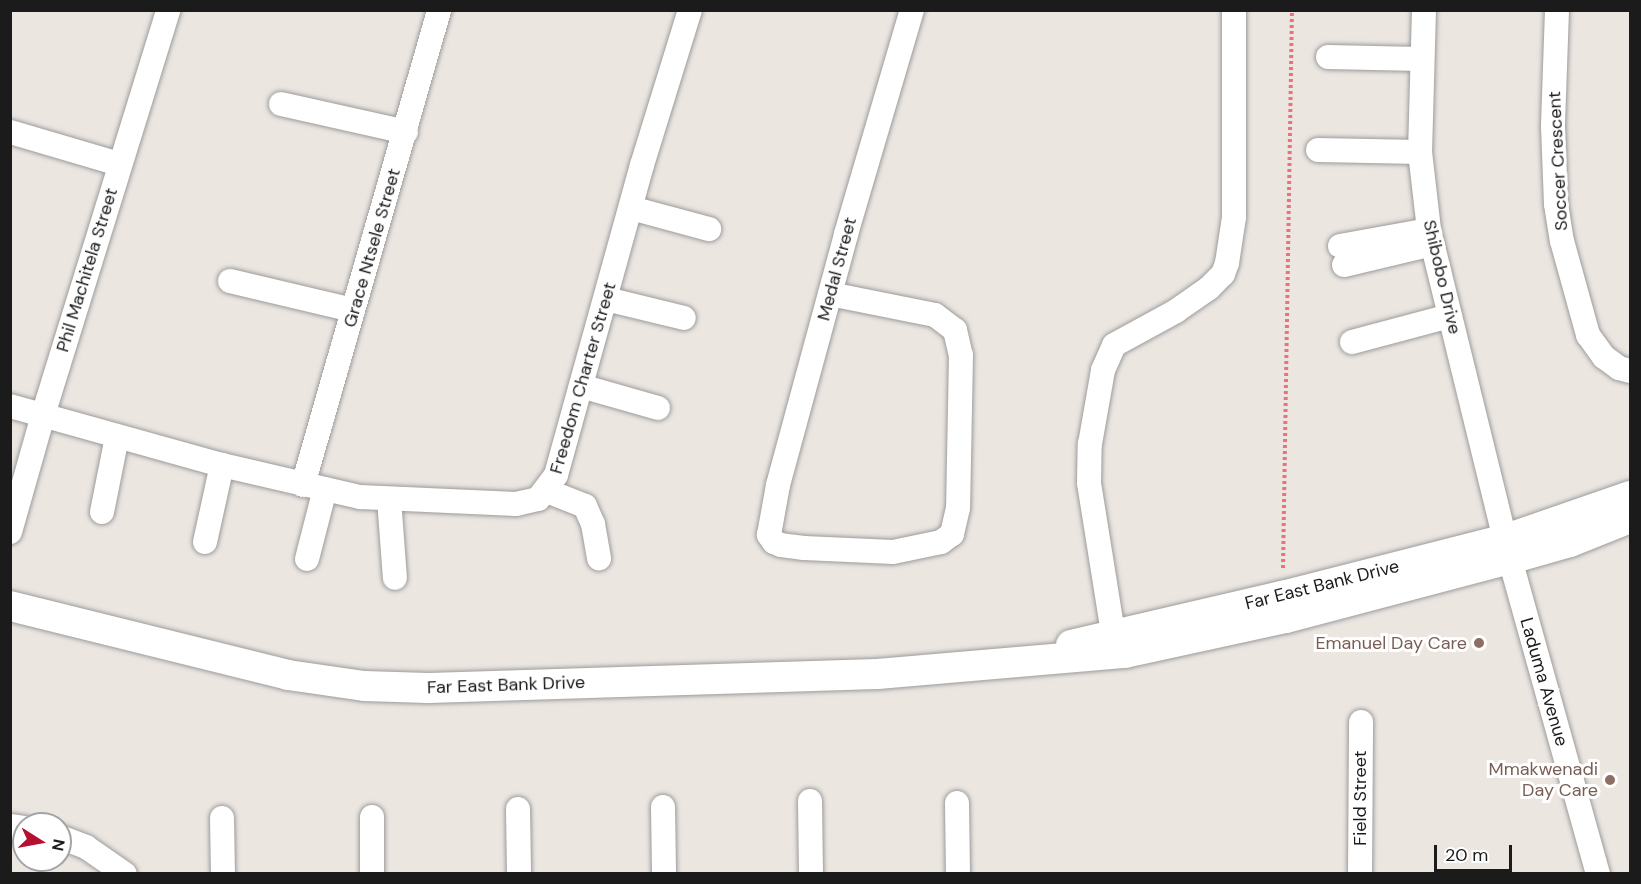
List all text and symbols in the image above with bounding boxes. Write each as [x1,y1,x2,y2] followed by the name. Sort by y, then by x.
[1544,91,1572,231] street label: Soccer Crescent
[339,166,405,330] street label: Grace Ntsele Street
[52,185,122,355] street label: Phil Machitela Street
[813,215,861,323] street label: Medal Street
[1418,218,1466,336] street label: Shibobo Drive
[545,280,621,476] street label: Freedom Charter Street
[1243,555,1401,615] street label: Far East Bank Drive
[1515,615,1573,749] street label: Laduma Avenue
[1315,632,1467,654] place label: Emanuel Day Care
[1472,636,1486,650] marker: Emanuel Day Care
[427,671,585,699] street label: Far East Bank Drive
[1349,750,1371,846] street label: Field Street
[1489,759,1598,802] place label: Mmakwenadi Day Care
[1603,773,1617,787] marker: Mmakwenadi Day Care
[12,812,72,872] north arrow
[1437,833,1515,871] scale bar
[47,837,70,853] text: N
[1445,843,1488,867] text: 20 m

